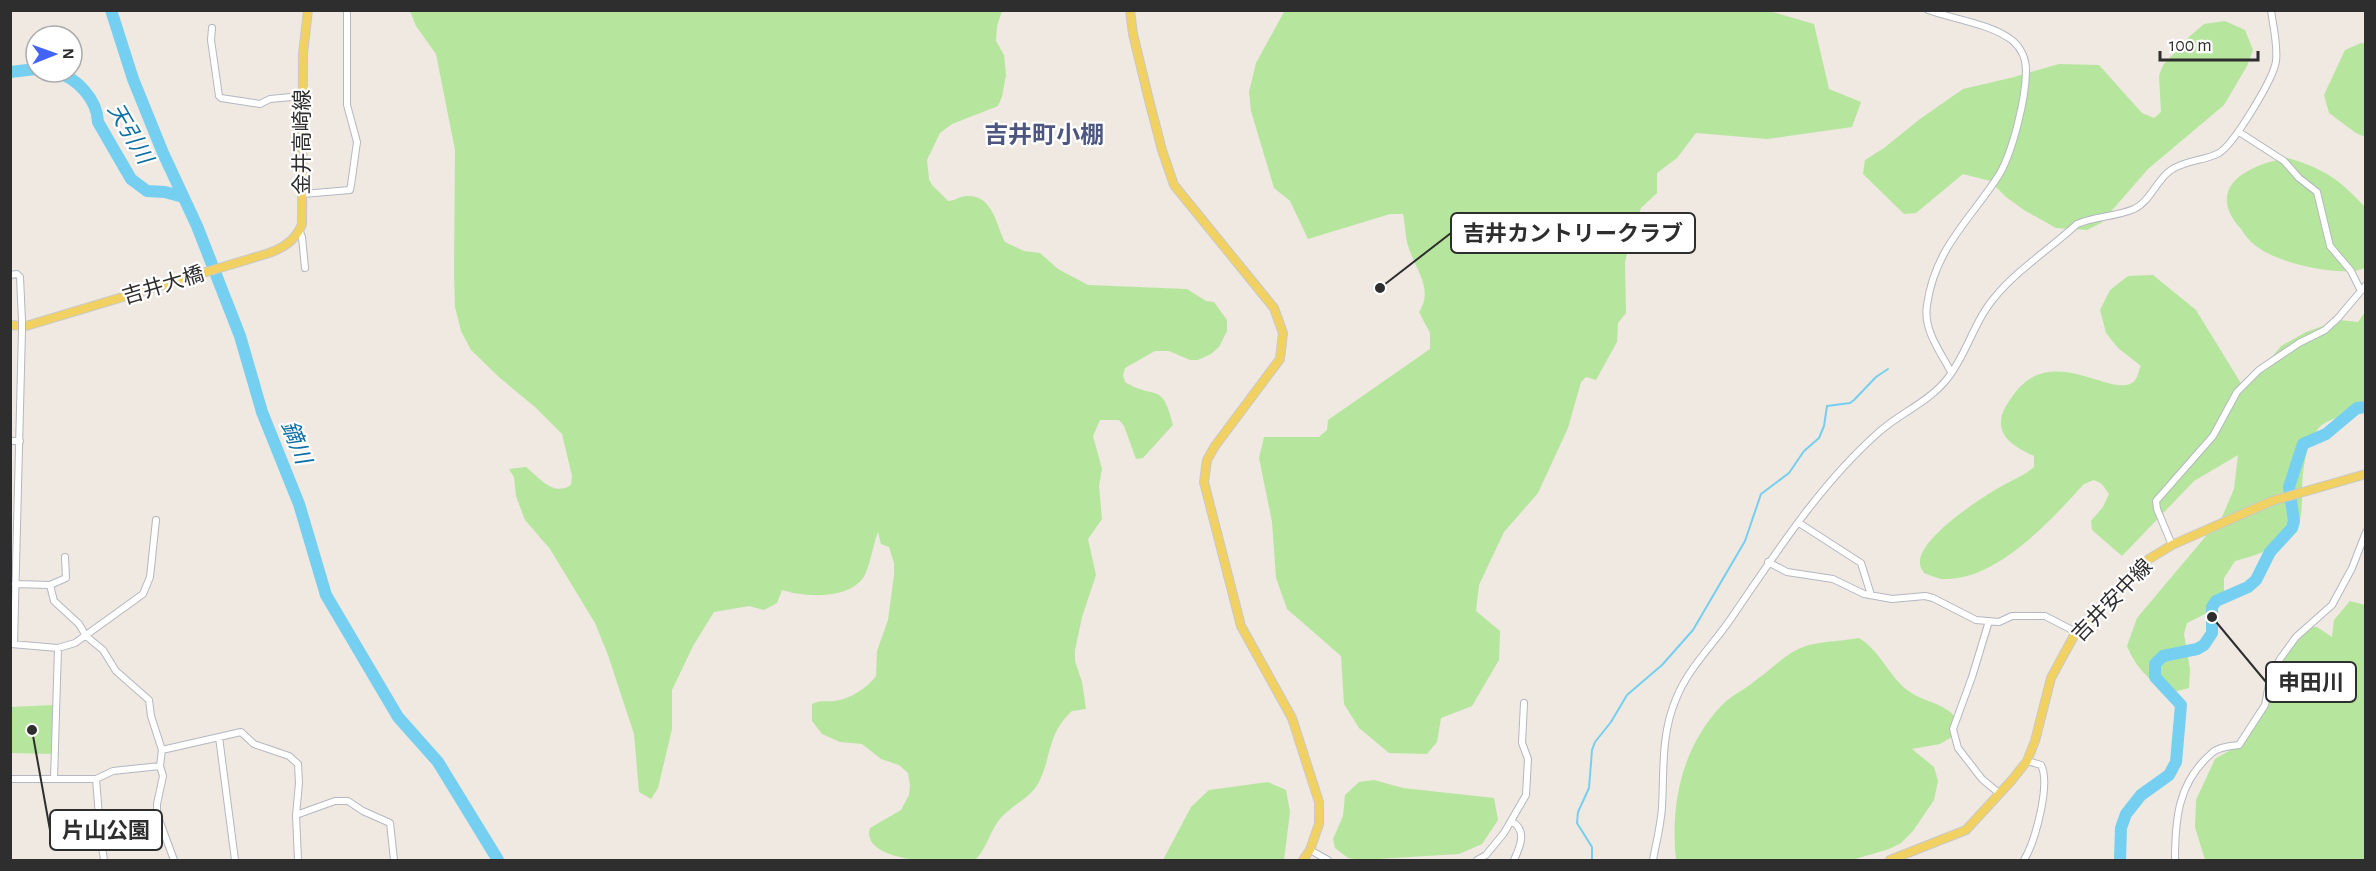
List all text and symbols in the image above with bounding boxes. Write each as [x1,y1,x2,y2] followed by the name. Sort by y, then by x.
[24,24,84,84] north arrow
[2160,24,2258,62] scale bar
[2169,37,2212,55] text: 100 m
[60,48,76,59] text: N
[291,90,313,195] street label: 金井高崎線
[104,99,158,169] water label: 天引川
[984,122,1104,148] district label: 吉井町小棚
[1451,213,1695,253] callout: 吉井カントリークラブ
[1463,221,1683,245] text: 吉井カントリークラブ
[120,262,206,308] street label: 吉井大橋
[278,417,316,469] water label: 鏑川
[2068,555,2156,645] street label: 吉井安中線
[2266,662,2356,702] callout: 申田川
[2278,671,2344,694] text: 申田川
[50,810,162,850] callout: 片山公園
[62,819,150,842] text: 片山公園

